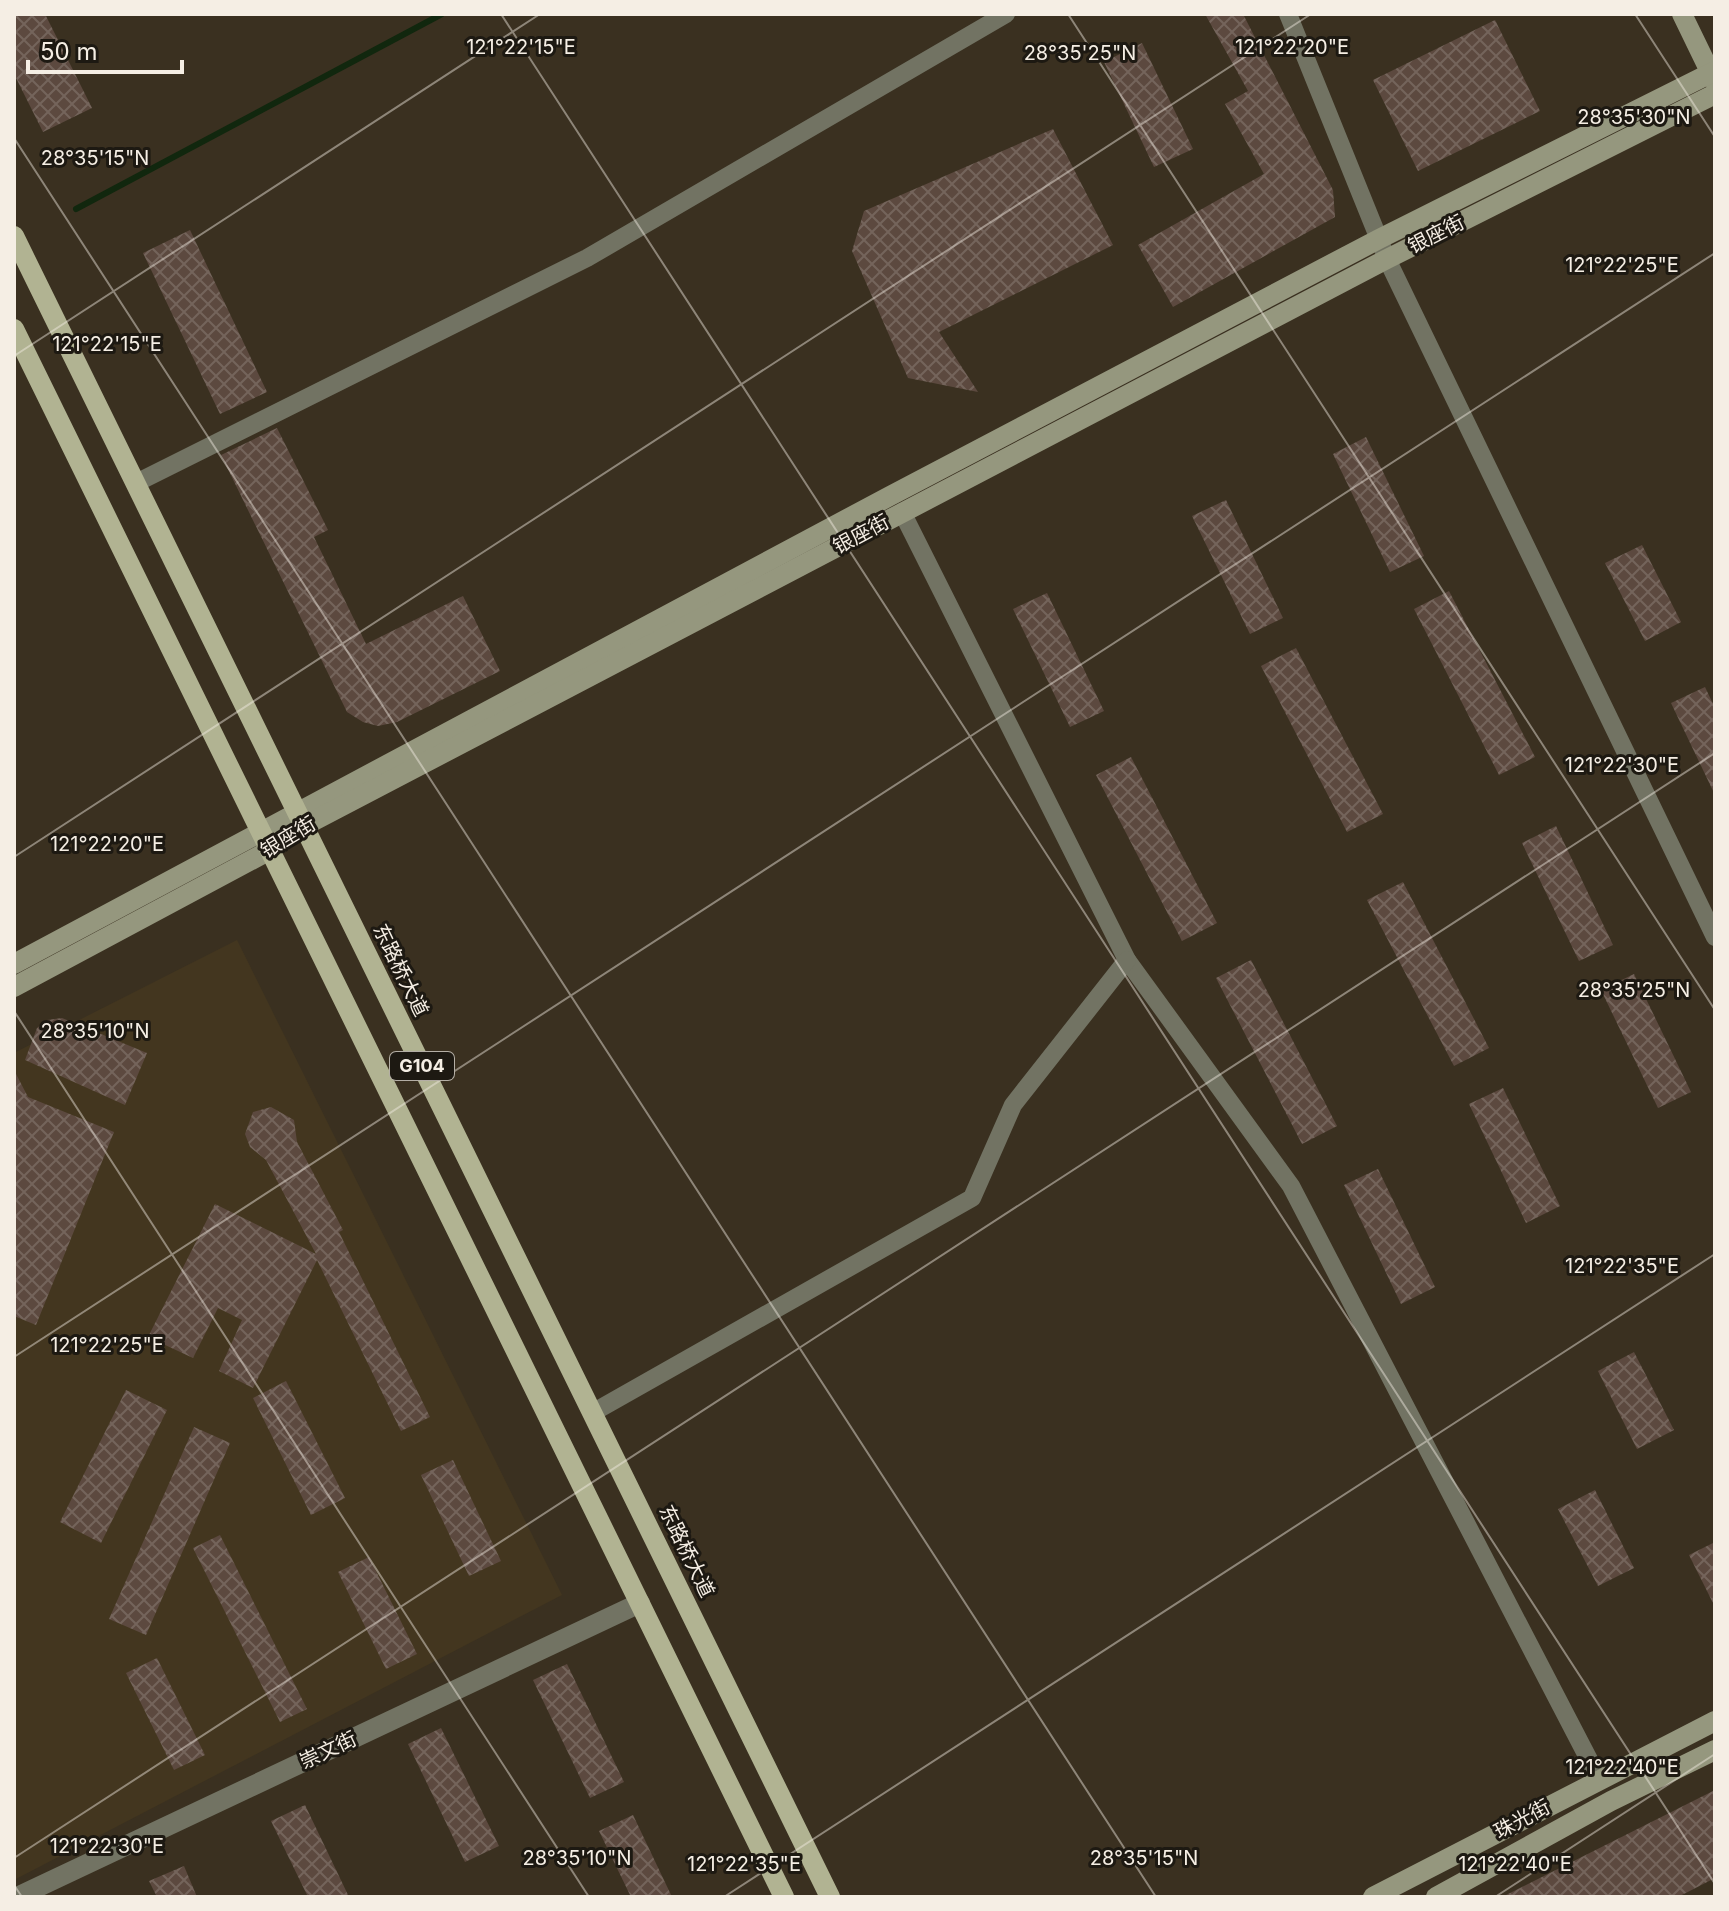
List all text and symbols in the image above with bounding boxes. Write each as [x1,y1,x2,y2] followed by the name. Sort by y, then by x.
[28,24,182,74] scale bar
[466,35,576,59] text: 121°22'15"E
[1235,35,1349,59] text: 121°22'20"E
[40,37,98,66] text: 50 m
[1024,41,1136,65] text: 28°35'25"N
[1577,105,1691,129] text: 28°35'30"N
[41,146,149,170] text: 28°35'15"N
[1404,210,1468,258] street label: 银座街
[1565,253,1679,277] text: 121°22'25"E
[52,332,162,356] text: 121°22'15"E
[829,509,893,559] street label: 银座街
[1565,753,1679,777] text: 121°22'30"E
[256,811,320,863] street label: 银座街
[50,832,164,856] text: 121°22'20"E
[368,920,434,1020] street label: 东路桥大道
[1578,978,1690,1002] text: 28°35'25"N
[40,1019,150,1043] text: 28°35'10"N
[390,1052,454,1080] road number: G104
[1565,1254,1679,1278] text: 121°22'35"E
[50,1333,164,1357] text: 121°22'25"E
[654,1501,720,1601] street label: 东路桥大道
[296,1726,360,1774] street label: 崇文街
[1565,1755,1679,1779] text: 121°22'40"E
[1490,1794,1554,1844] street label: 珠光街
[50,1834,164,1858] text: 121°22'30"E
[522,1846,632,1870] text: 28°35'10"N
[1090,1846,1198,1870] text: 28°35'15"N
[687,1852,801,1876] text: 121°22'35"E
[1458,1852,1572,1876] text: 121°22'40"E

